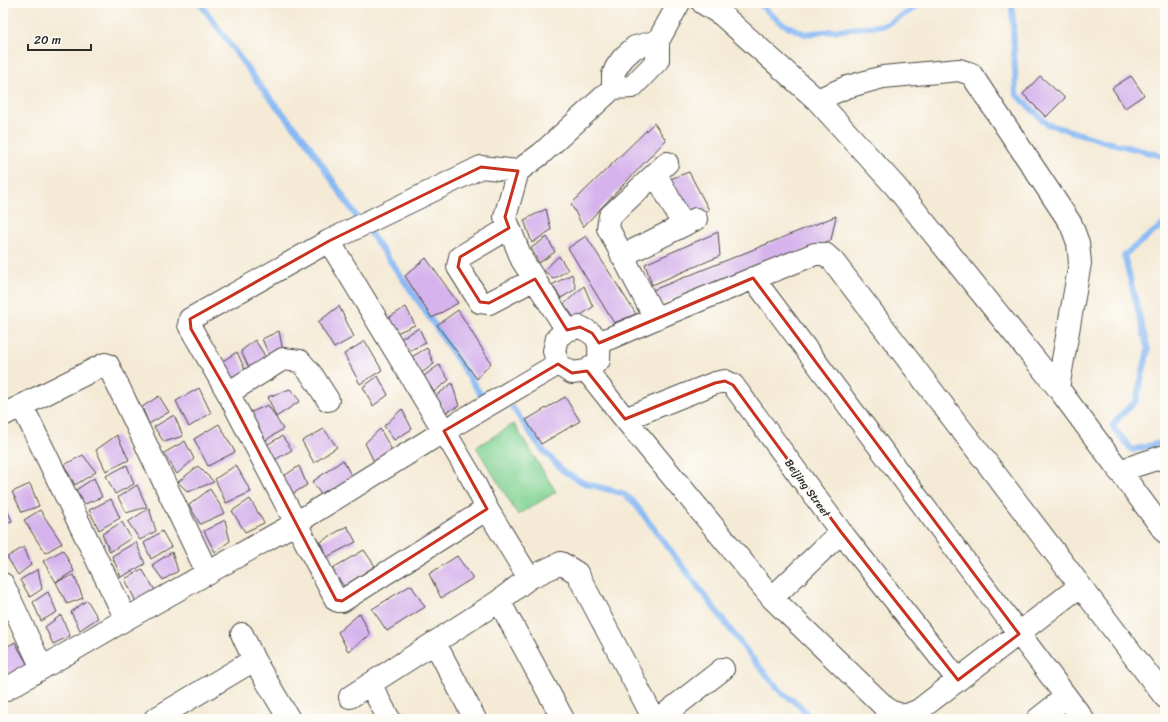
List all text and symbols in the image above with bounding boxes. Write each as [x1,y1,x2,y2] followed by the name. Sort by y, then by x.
[28,26,91,52] scale bar
[34,29,61,51] text: 20 m
[780,455,836,522] street label: Beijing Street

